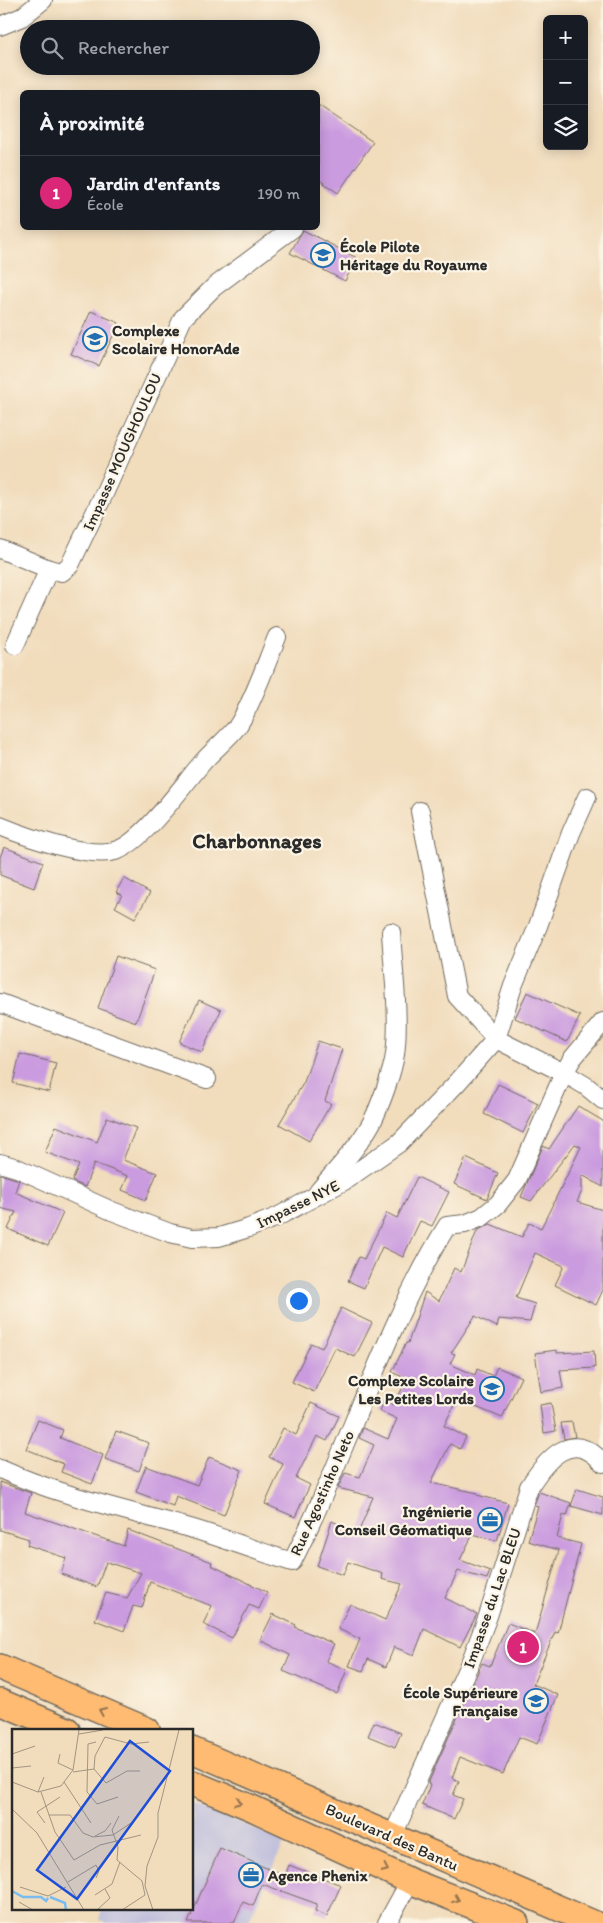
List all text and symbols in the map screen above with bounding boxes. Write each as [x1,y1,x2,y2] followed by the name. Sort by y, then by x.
[543,15,588,150] map controls
[543,15,588,60] button: +
[20,20,320,75] search box
[38,34,66,62] icon: search
[78,36,169,59] text: Rechercher
[543,60,588,105] button: −
[543,105,588,150] button: layers
[40,110,145,135] text: À proximité
[87,172,220,195] text: Jardin d'enfants
[52,184,60,203] text: 1
[257,184,300,203] text: 190 m
[87,195,124,214] text: École
[340,237,488,275] place label: École Pilote Héritage du Royaume
[310,242,336,268] school or university icon: École Pilote Héritage du Royaume
[112,321,240,358] place label: Complexe Scolaire HonorAde
[82,326,108,352] school or university icon: Complexe Scolaire HonorAde
[79,370,165,534] street label: Impasse MOUGHOULOU
[192,828,322,854] district label: Charbonnages
[253,1176,343,1232] street label: Impasse NYE
[286,1288,312,1314] your location
[348,1371,474,1408] place label: Complexe Scolaire Les Petites Lords
[479,1376,505,1402] school or university icon: Complexe Scolaire Les Petites Lords
[286,1427,358,1559] street label: Rue Agostinho Neto
[335,1502,472,1540] place label: Ingénierie Conseil Géomatique
[477,1507,503,1533] office icon: Ingénierie Conseil Géomatique
[459,1525,525,1671] street label: Impasse du Lac BLEU
[507,1628,539,1666] pin: 1
[403,1683,518,1721] place label: École Supérieure Française
[523,1688,549,1714] school or university icon: École Supérieure Française
[98,1707,107,1718] one-way arrow
[12,1729,194,1910] inset map
[233,1796,241,1806] one-way arrow
[323,1799,462,1875] street label: Boulevard des Bantu
[238,1862,264,1888] office icon: Agence Phenix
[380,1863,389,1873] one-way arrow
[267,1866,368,1886] place label: Agence Phenix
[451,1892,460,1903] one-way arrow

